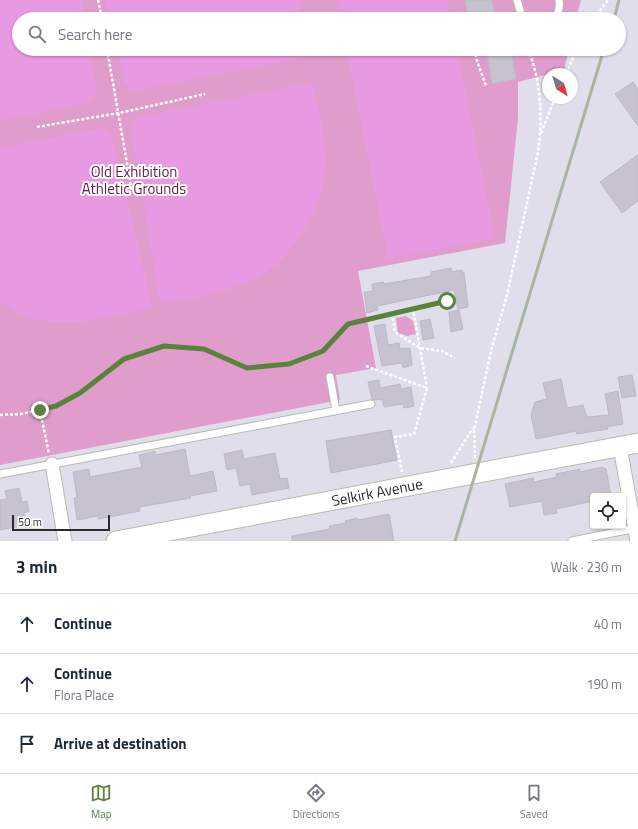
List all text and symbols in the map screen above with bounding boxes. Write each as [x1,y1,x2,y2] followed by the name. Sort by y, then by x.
[12,12,626,56] search box
[26,23,48,45] icon: search
[58,23,132,46] text: Search here
[542,68,578,104] north arrow
[82,160,186,200] park label: Old Exhibition Athletic Grounds
[438,292,456,310] route start
[31,401,49,419] route end
[330,472,424,512] street label: Selkirk Avenue
[590,493,626,529] map controls
[590,493,626,529] button: locate
[12,513,110,532] scale bar
[18,514,42,530] text: 50 m
[16,554,57,580] text: 3 min
[551,557,622,577] text: Walk · 230 m
[54,612,112,635] text: Continue
[16,613,38,635] icon: ahead
[594,614,622,634] text: 40 m
[54,662,112,685] text: Continue
[16,673,38,695] icon: ahead
[586,674,622,694] text: 190 m
[54,685,114,705] text: Flora Place
[54,732,187,755] text: Arrive at destination
[16,733,38,755] icon: arrive
[90,782,112,822] tab: Map
[293,782,339,822] tab: Directions
[520,782,548,822] tab: Saved

